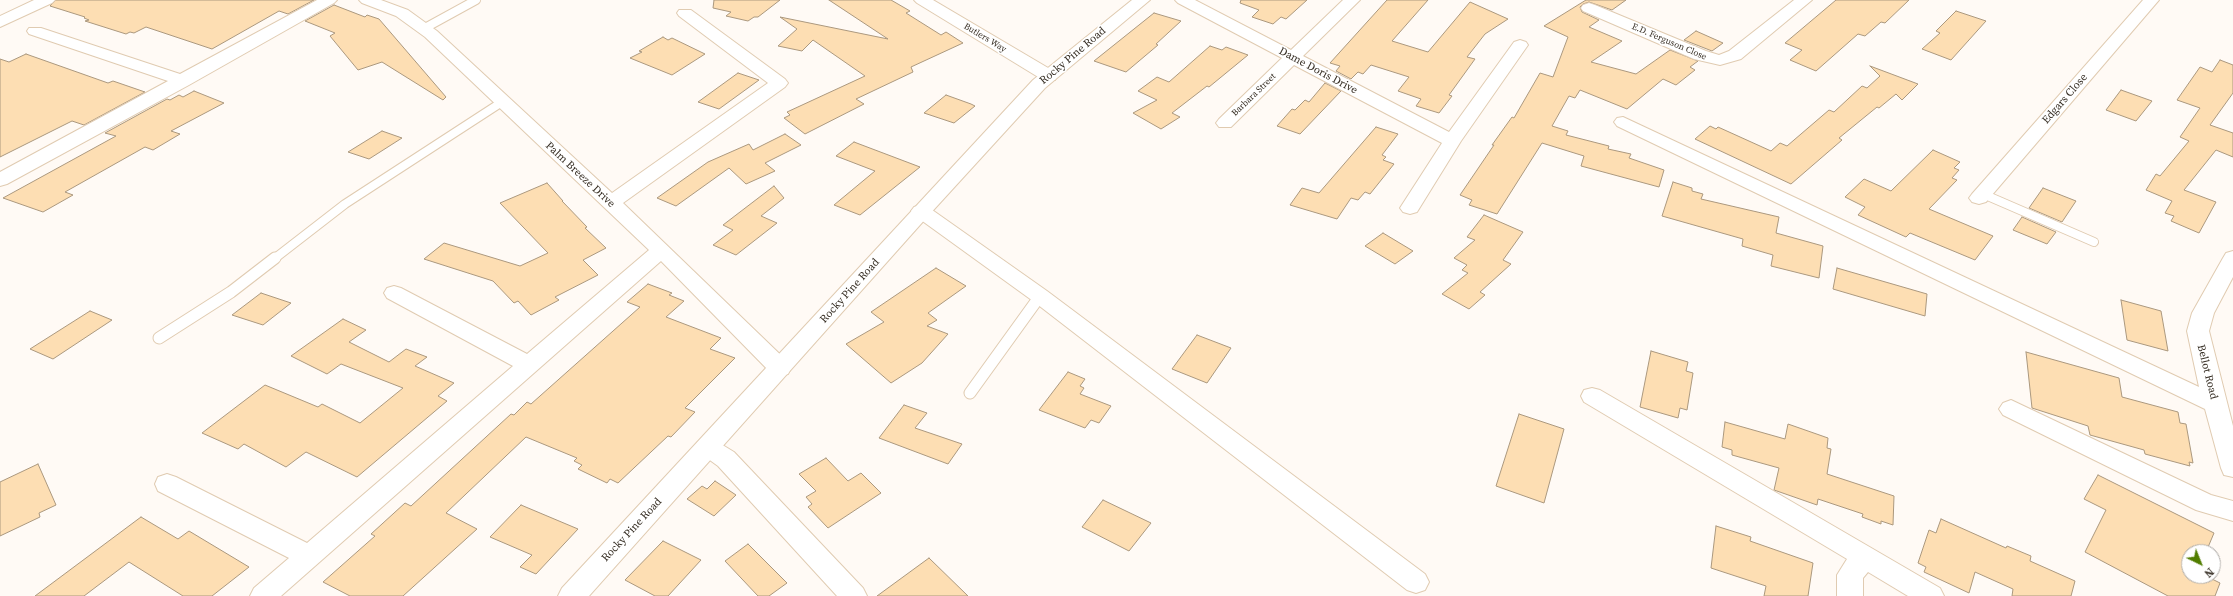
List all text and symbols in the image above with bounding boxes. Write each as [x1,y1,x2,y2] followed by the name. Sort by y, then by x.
[962,21,1008,55] street label: Butlers Way
[1630,21,1708,63] street label: E.D. Ferguson Close
[1037,25,1109,87] street label: Rocky Pine Road
[1276,45,1360,97] street label: Dame Doris Drive
[1230,71,1278,119] street label: Barbara Street
[2040,71,2090,127] street label: Edgars Close
[543,139,617,211] street label: Palm Breeze Drive
[818,256,882,326] street label: Rocky Pine Road
[2194,343,2220,401] street label: Bellot Road
[599,495,665,565] street label: Rocky Pine Road
[2181,544,2221,584] north arrow
[2201,564,2217,581] text: N

